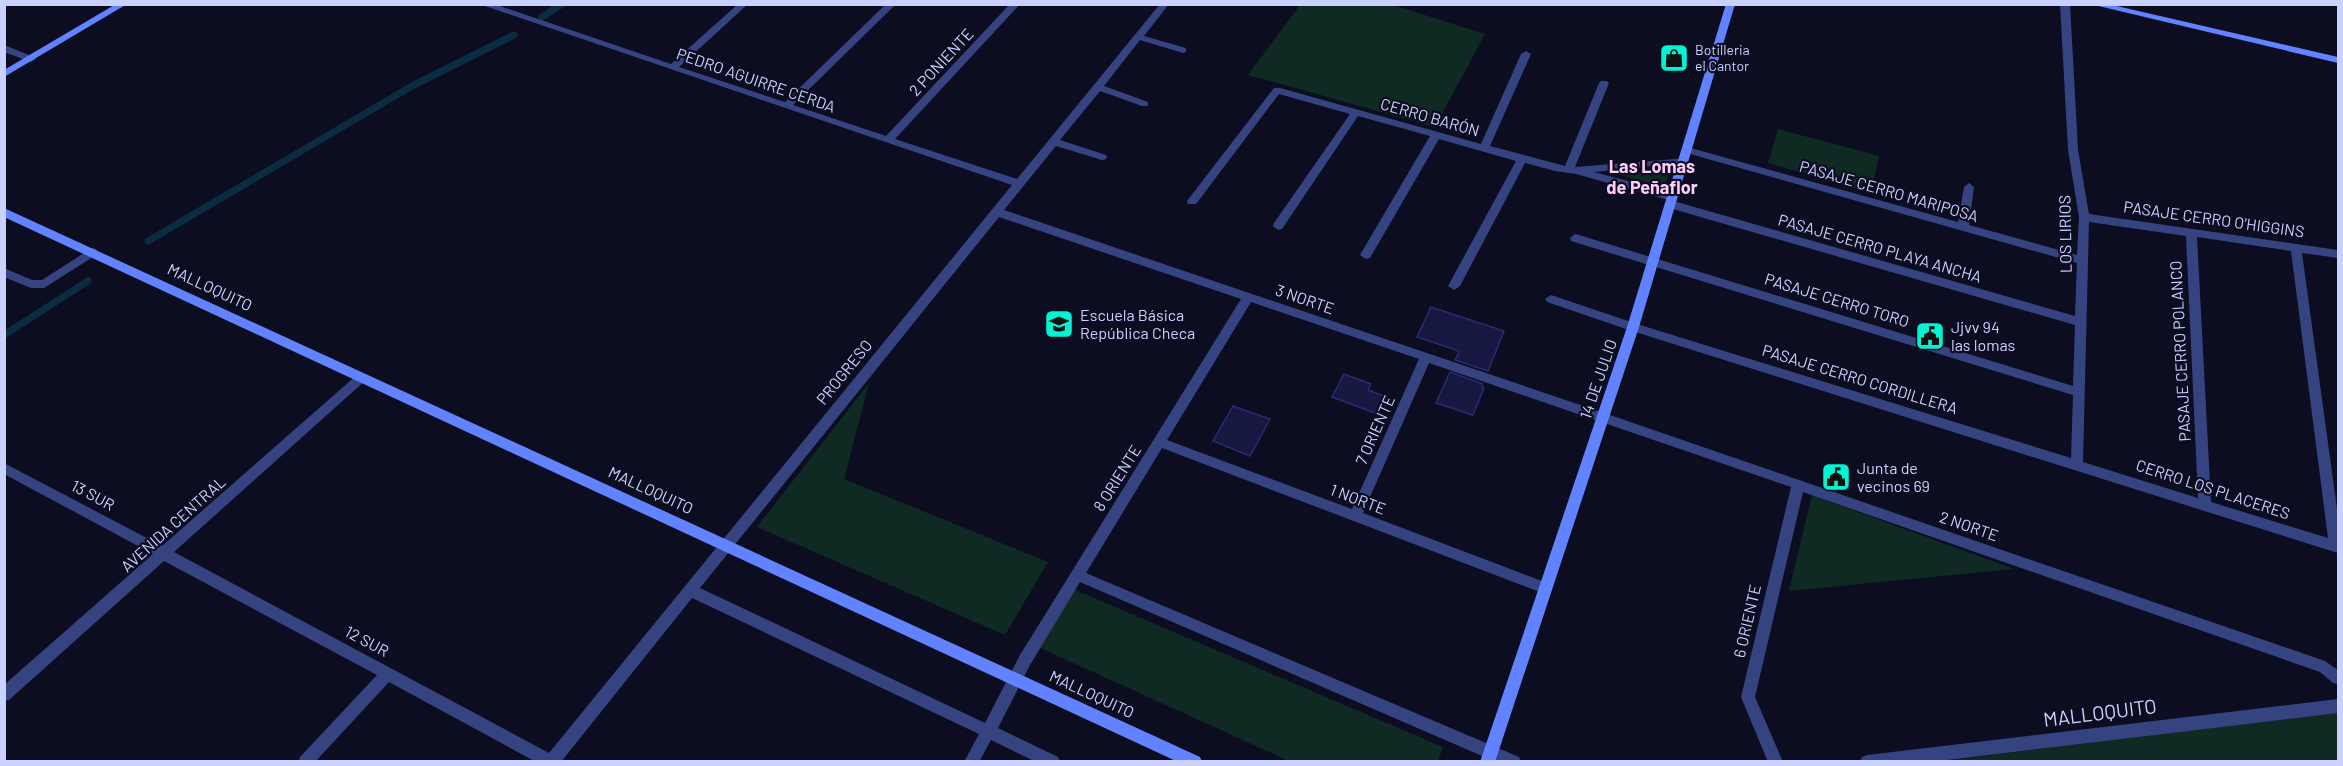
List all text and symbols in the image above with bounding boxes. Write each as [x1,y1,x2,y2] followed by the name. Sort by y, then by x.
[905,24,977,99] street label: 2 PONIENTE
[1695,41,1750,74] place label: Botilleria el Cantor
[1658,42,1690,74] shop icon: Botilleria el Cantor
[674,43,838,116] street label: PEDRO AGUIRRE CERDA
[1378,93,1482,140] street label: CERRO BARÓN
[1606,155,1698,198] district label: Las Lomas de Peñaflor
[1797,156,1981,225] street label: PASAJE CERRO MARIPOSA
[2054,195,2075,273] street label: LOS LIRIOS
[2122,196,2306,241] street label: PASAJE CERRO O'HIGGINS
[1776,209,1984,286] street label: PASAJE CERRO PLAYA ANCHA
[165,259,256,314] street label: MALLOQUITO
[2165,260,2194,442] street label: PASAJE CERRO POLANCO
[1763,269,1912,331] street label: PASAJE CERRO TORO
[1273,280,1337,317] street label: 3 NORTE
[1080,305,1195,342] place label: Escuela Básica República Checa
[1043,308,1075,340] school or university icon: Escuela Básica República Checa
[1951,317,2015,354] place label: Jjvv 94 las lomas
[1914,320,1946,352] public building icon: Jjvv 94 las lomas
[812,335,875,408] street label: PROGRESO
[1575,336,1620,421] street label: 14 DE JULIO
[1760,340,1960,417] street label: PASAJE CERRO CORDILLERA
[1351,392,1398,467] street label: 7 ORIENTE
[1089,441,1144,514] street label: 8 ORIENTE
[2134,455,2292,522] street label: CERRO LOS PLACERES
[1857,458,1930,495] place label: Junta de vecinos 69
[1820,461,1852,493] public building icon: Junta de vecinos 69
[606,462,697,517] street label: MALLOQUITO
[117,472,229,575] street label: AVENIDA CENTRAL
[68,475,118,514] street label: 13 SUR
[1328,479,1389,518] street label: 1 NORTE
[1937,507,2001,544] street label: 2 NORTE
[1729,582,1764,659] street label: 6 ORIENTE
[342,621,393,660] street label: 12 SUR
[1047,666,1138,721] street label: MALLOQUITO
[2042,693,2158,731] street label: MALLOQUITO

